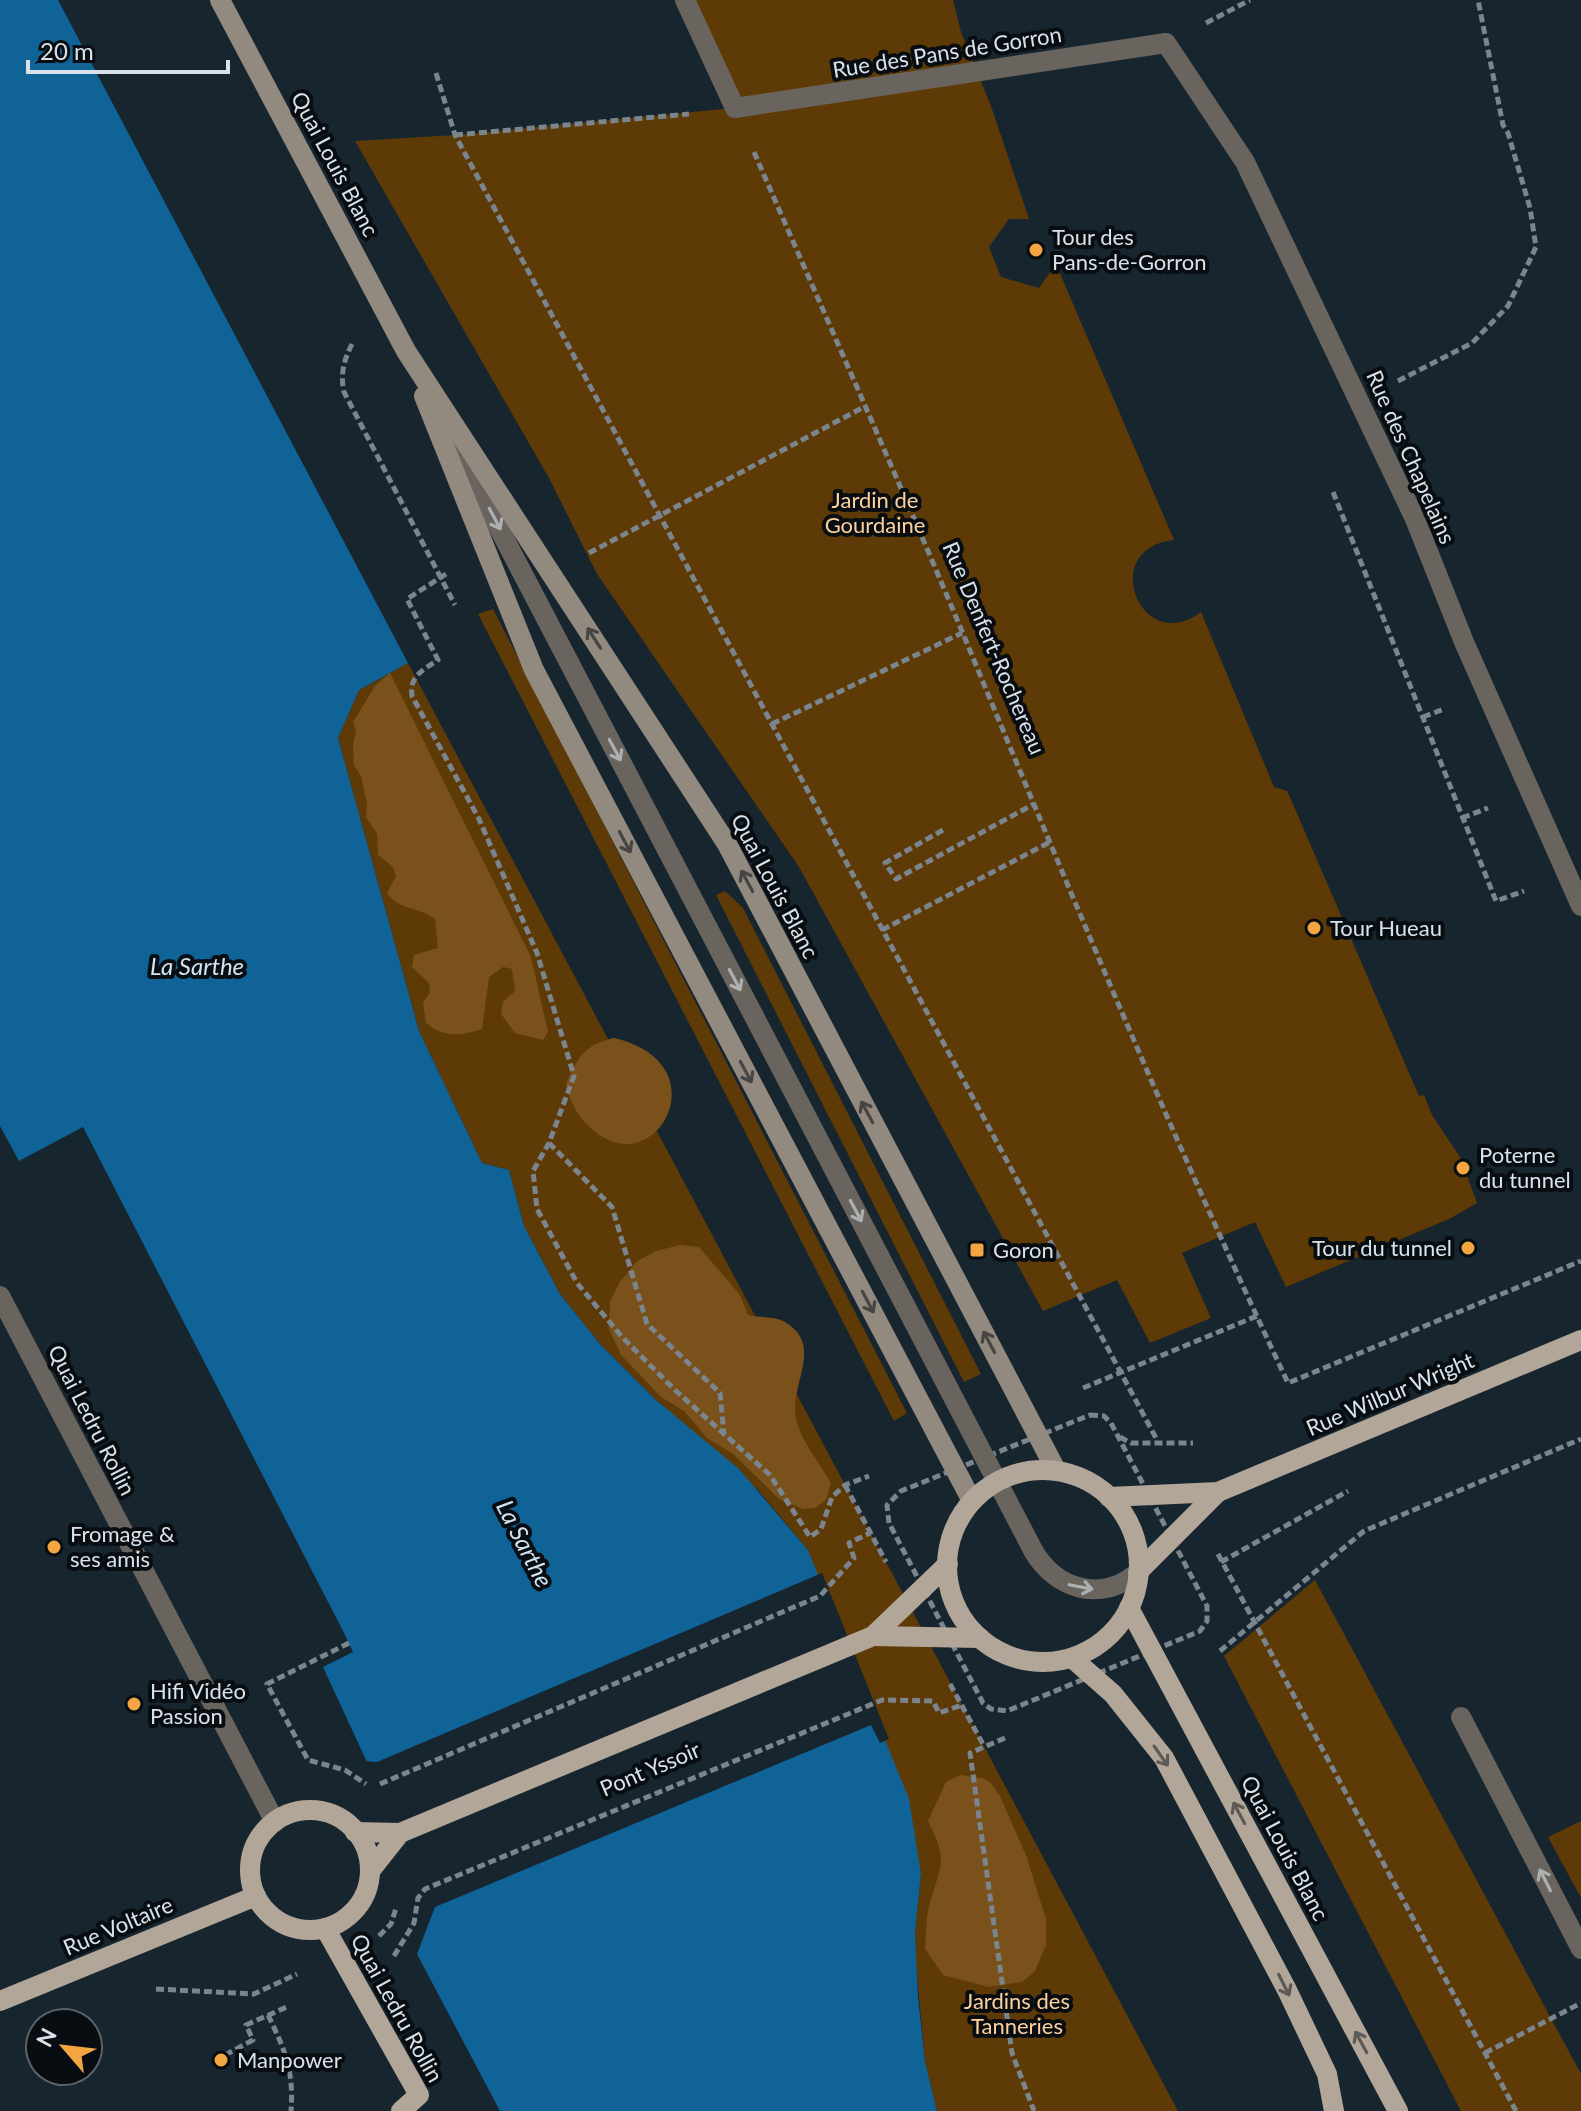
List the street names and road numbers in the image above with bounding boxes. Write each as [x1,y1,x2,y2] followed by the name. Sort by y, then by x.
[831,20,1063,83] street label: Rue des Pans de Gorron
[286,87,385,241] street label: Quai Louis Blanc
[1361,366,1462,548] street label: Rue des Chapelains
[937,537,1052,758] street label: Rue Denfert-Rochereau
[726,809,825,963] street label: Quai Louis Blanc
[43,1340,142,1500] street label: Quai Ledru Rollin
[1302,1346,1478,1441] street label: Rue Wilbur Wright
[596,1735,704,1802] street label: Pont Yssoir
[1236,1771,1335,1925] street label: Quai Louis Blanc
[59,1890,177,1961] street label: Rue Voltaire
[346,1929,449,2087] street label: Quai Ledru Rollin

